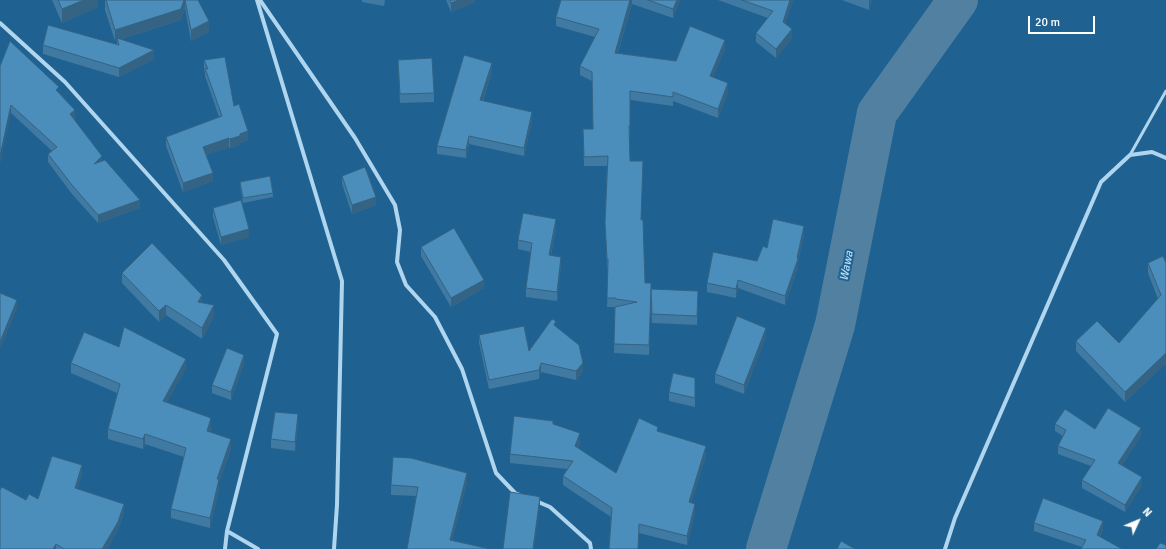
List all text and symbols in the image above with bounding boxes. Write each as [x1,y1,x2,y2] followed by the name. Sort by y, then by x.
[1030,8,1097,34] scale bar
[1035,15,1060,30] text: 20 m
[837,250,857,282] water label: Wawa
[1118,501,1158,541] north arrow
[1140,505,1154,520] text: N

